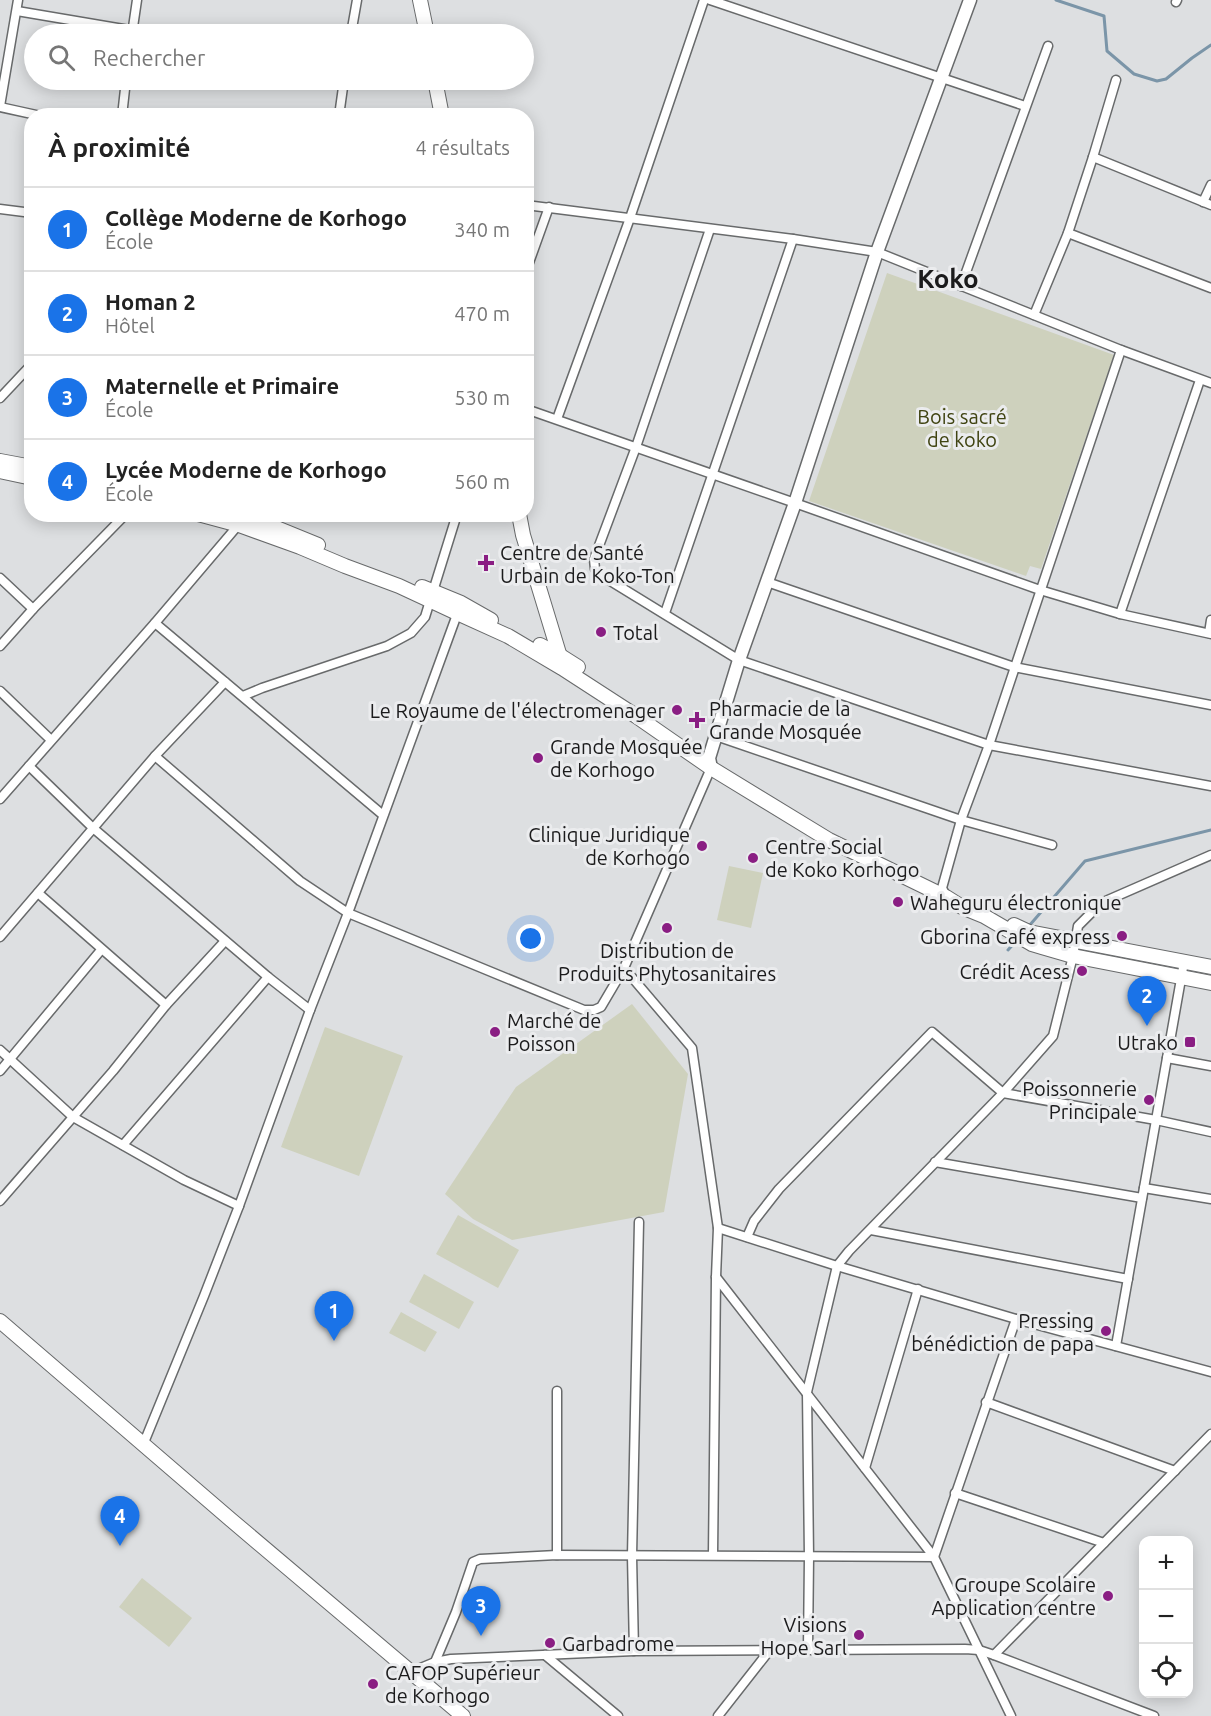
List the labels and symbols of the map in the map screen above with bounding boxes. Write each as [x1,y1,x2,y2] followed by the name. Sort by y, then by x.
[917,264,979,293] district label: Koko
[917,405,1007,451] park label: Bois sacré de koko
[500,541,675,587] place label: Centre de Santé Urbain de Koko-Ton
[477,554,495,572] marker: Centre de Santé Urbain de Koko-Ton
[613,621,658,644] place label: Total
[594,625,608,639] marker: Total
[709,697,862,743] place label: Pharmacie de la Grande Mosquée
[370,699,665,722] place label: Le Royaume de l'électromenager
[670,703,684,717] marker: Le Royaume de l'électromenager
[690,713,704,727] marker: Pharmacie de la Grande Mosquée
[550,735,703,781] place label: Grande Mosquée de Korhogo
[531,751,545,765] marker: Grande Mosquée de Korhogo
[528,823,690,869] place label: Clinique Juridique de Korhogo
[765,835,919,881] place label: Centre Social de Koko Korhogo
[695,839,709,853] marker: Clinique Juridique de Korhogo
[746,851,760,865] marker: Centre Social de Koko Korhogo
[910,891,1122,914] place label: Waheguru électronique
[891,895,905,909] marker: Waheguru électronique
[660,921,674,935] marker: Distribution de Produits Phytosanitaires
[516,924,545,953] your location
[920,925,1110,948] place label: Gborina Café express
[1115,929,1129,943] marker: Gborina Café express
[558,939,776,985] place label: Distribution de Produits Phytosanitaires
[960,960,1070,983] place label: Crédit Acess
[1075,964,1089,978] marker: Crédit Acess
[1128,976,1166,1026] pin: 2
[507,1009,601,1055] place label: Marché de Poisson
[488,1025,502,1039] marker: Marché de Poisson
[1117,1031,1178,1054] place label: Utrako
[1183,1035,1197,1049] marker: Utrako
[1022,1077,1137,1123] place label: Poissonnerie Principale
[1142,1093,1156,1107] marker: Poissonnerie Principale
[314,1292,354,1341] pin: 1
[911,1309,1094,1355] place label: Pressing bénédiction de papa
[1099,1324,1113,1338] marker: Pressing bénédiction de papa
[100,1496,140,1546] pin: 4
[931,1573,1096,1619] place label: Groupe Scolaire Application centre
[462,1586,500,1636] pin: 3
[1101,1589,1115,1603] marker: Groupe Scolaire Application centre
[760,1613,847,1659] place label: Visions Hope Sarl
[852,1628,866,1642] marker: Visions Hope Sarl
[562,1632,674,1655] place label: Garbadrome
[543,1636,557,1650] marker: Garbadrome
[385,1661,541,1707] place label: CAFOP Supérieur de Korhogo
[366,1677,380,1691] marker: CAFOP Supérieur de Korhogo

